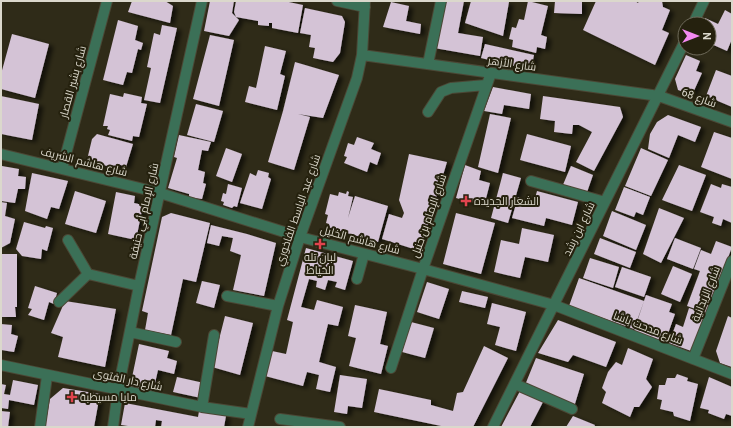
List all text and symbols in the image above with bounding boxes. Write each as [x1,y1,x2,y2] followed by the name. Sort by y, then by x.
[677,16,717,56] north arrow
[700,32,713,40] text: N
[57,44,90,121] street label: شارع بشير القصار
[486,54,537,75] street label: شارع الأزهر
[679,86,718,111] street label: شارع 68
[39,145,129,180] street label: شارع هاشم الشريف
[273,153,325,268] street label: شارع عبد الباسط الفاخوري
[126,161,163,261] street label: شارع الإمام أبي حنيفة
[409,172,450,260] street label: شارع الإمام بن حنبل
[474,195,539,208] place label: الشعار الجديده
[461,196,471,206] marker: الشعار الجديده
[560,200,599,258] street label: شارع ابن رشد
[318,223,401,258] street label: شارع هاشم الخليل
[315,239,325,249] marker: لبان تله الخياط
[304,251,336,277] place label: لبان تله الخياط
[689,264,724,324] street label: شارع الزيدانية
[611,309,685,348] street label: شارع مدحت باشا
[92,366,164,395] street label: شارع دار الفتوى
[80,391,137,404] place label: مايا مسيطبة
[67,392,77,402] marker: مايا مسيطبة

